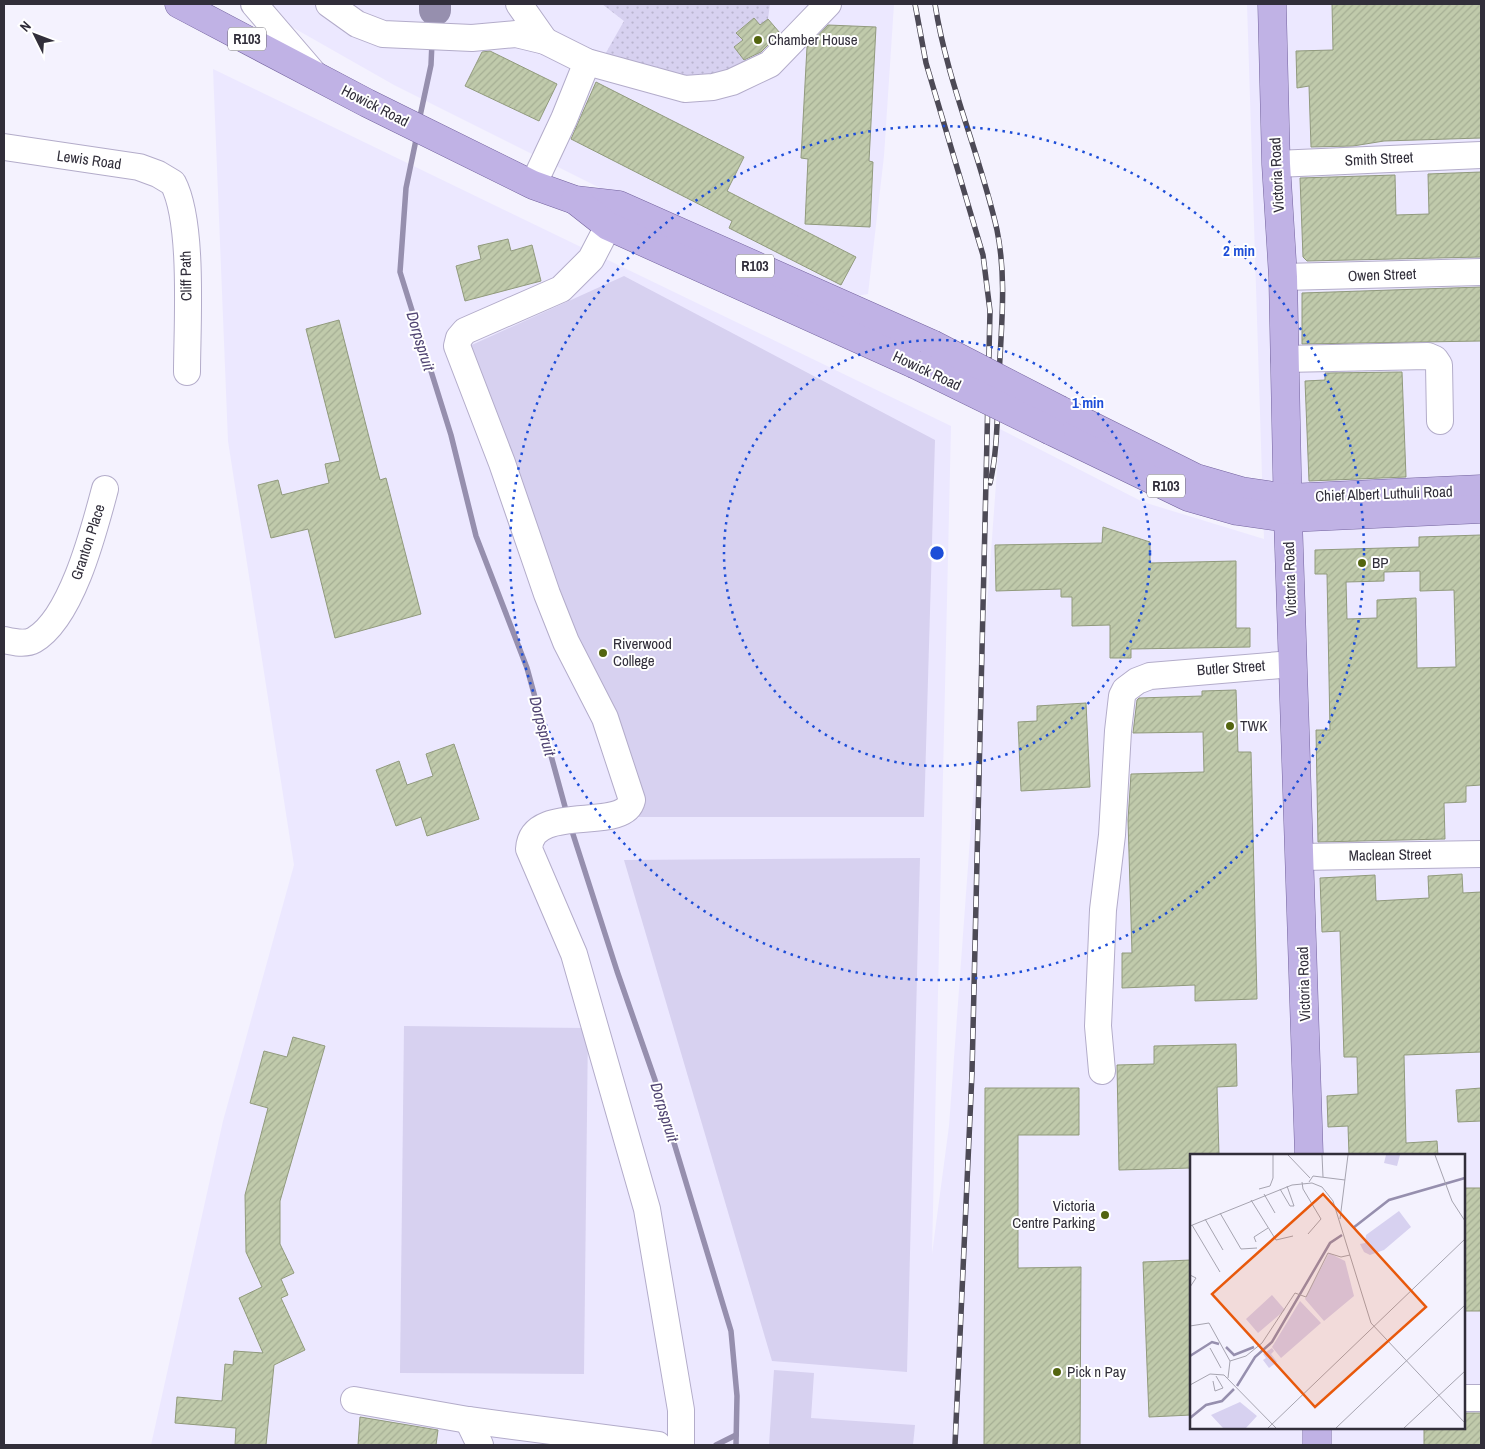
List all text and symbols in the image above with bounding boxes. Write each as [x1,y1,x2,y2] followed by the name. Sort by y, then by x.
[10,10,60,60] north arrow
[16,17,35,35] text: N
[228,28,266,50] road number: R103
[768,29,858,50] place label: Chamber House
[752,34,764,46] marker: Chamber House
[338,80,413,132] street label: Howick Road
[1264,137,1289,213] street label: Victoria Road
[55,145,123,174] street label: Lewis Road
[1344,146,1414,171] street label: Smith Street
[1223,240,1255,261] text: 2 min
[175,251,196,301] street label: Cliff Path
[736,255,774,278] road number: R103
[1347,263,1417,286] street label: Owen Street
[402,308,441,374] water label: Dorpspruit
[890,346,965,396] street label: Howick Road
[1072,392,1104,413] text: 1 min
[1147,474,1185,498] road number: R103
[1315,481,1453,506] street label: Chief Albert Luthuli Road
[65,501,110,582] street label: Granton Place
[1278,541,1301,617] street label: Victoria Road
[928,544,946,562] centre of rings
[1372,552,1388,573] place label: BP
[1356,557,1368,569] marker: BP
[613,633,672,671] place label: Riverwood College
[597,647,609,659] marker: Riverwood College
[1196,655,1266,680] street label: Butler Street
[524,694,562,759] water label: Dorpspruit
[1240,715,1268,736] place label: TWK
[1224,720,1236,732] marker: TWK
[1348,843,1432,866] street label: Maclean Street
[1292,946,1315,1022] street label: Victoria Road
[646,1079,685,1145] water label: Dorpspruit
[1190,1154,1465,1429] inset map
[1012,1195,1095,1233] place label: Victoria Centre Parking
[1099,1209,1111,1221] marker: Victoria Centre Parking
[1067,1361,1127,1382] place label: Pick n Pay
[1051,1366,1063,1378] marker: Pick n Pay

